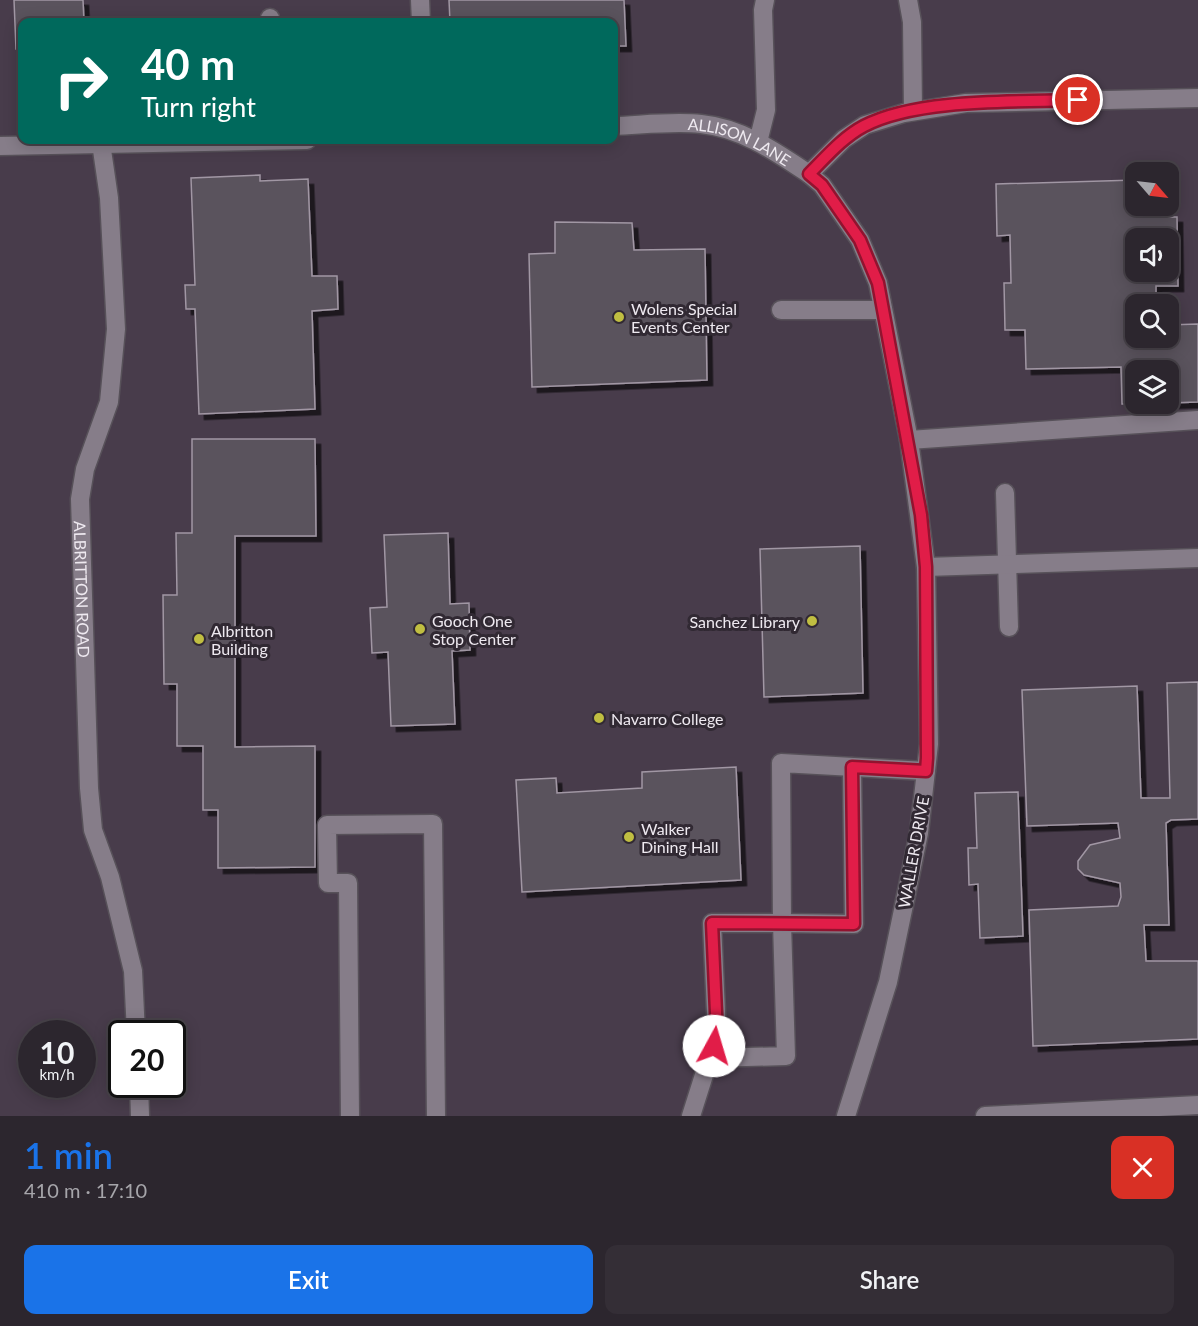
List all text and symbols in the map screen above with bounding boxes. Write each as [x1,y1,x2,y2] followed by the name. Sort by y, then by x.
[141,39,235,89] text: 40 m
[42,42,120,120] icon: right
[1052,74,1103,125] pin
[1061,83,1094,116] icon: arrive
[141,90,256,123] text: Turn right
[687,114,795,169] street label: ALLISON LANE
[1125,162,1179,216] north arrow
[1125,162,1179,414] map controls
[1125,228,1179,282] button: sound
[1125,294,1179,348] button: search
[631,299,737,336] place label: Wolens Special Events Center
[612,310,626,324] marker: Wolens Special Events Center
[1125,360,1179,414] button: layers
[71,521,94,658] street label: ALBRITTON ROAD
[432,611,516,648] place label: Gooch One Stop Center
[689,612,801,631] place label: Sanchez Library
[805,614,819,628] marker: Sanchez Library
[211,621,273,658] place label: Albritton Building
[413,622,427,636] marker: Gooch One Stop Center
[192,632,206,646] marker: Albritton Building
[611,709,724,728] place label: Navarro College
[592,711,606,725] marker: Navarro College
[894,795,932,909] street label: WALLER DRIVE
[641,819,718,856] place label: Walker Dining Hall
[622,830,636,844] marker: Walker Dining Hall
[682,1014,746,1078] position arrow
[108,1020,186,1098] speed limit sign: 20
[40,1034,74,1070] text: 10
[39,1065,75,1083] text: km/h
[24,1133,113,1177] text: 1 min
[1111,1136,1174,1199] button: close
[24,1178,147,1202] text: 410 m · 17:10
[24,1245,593,1314] button: Exit
[605,1245,1174,1314] button: Share

